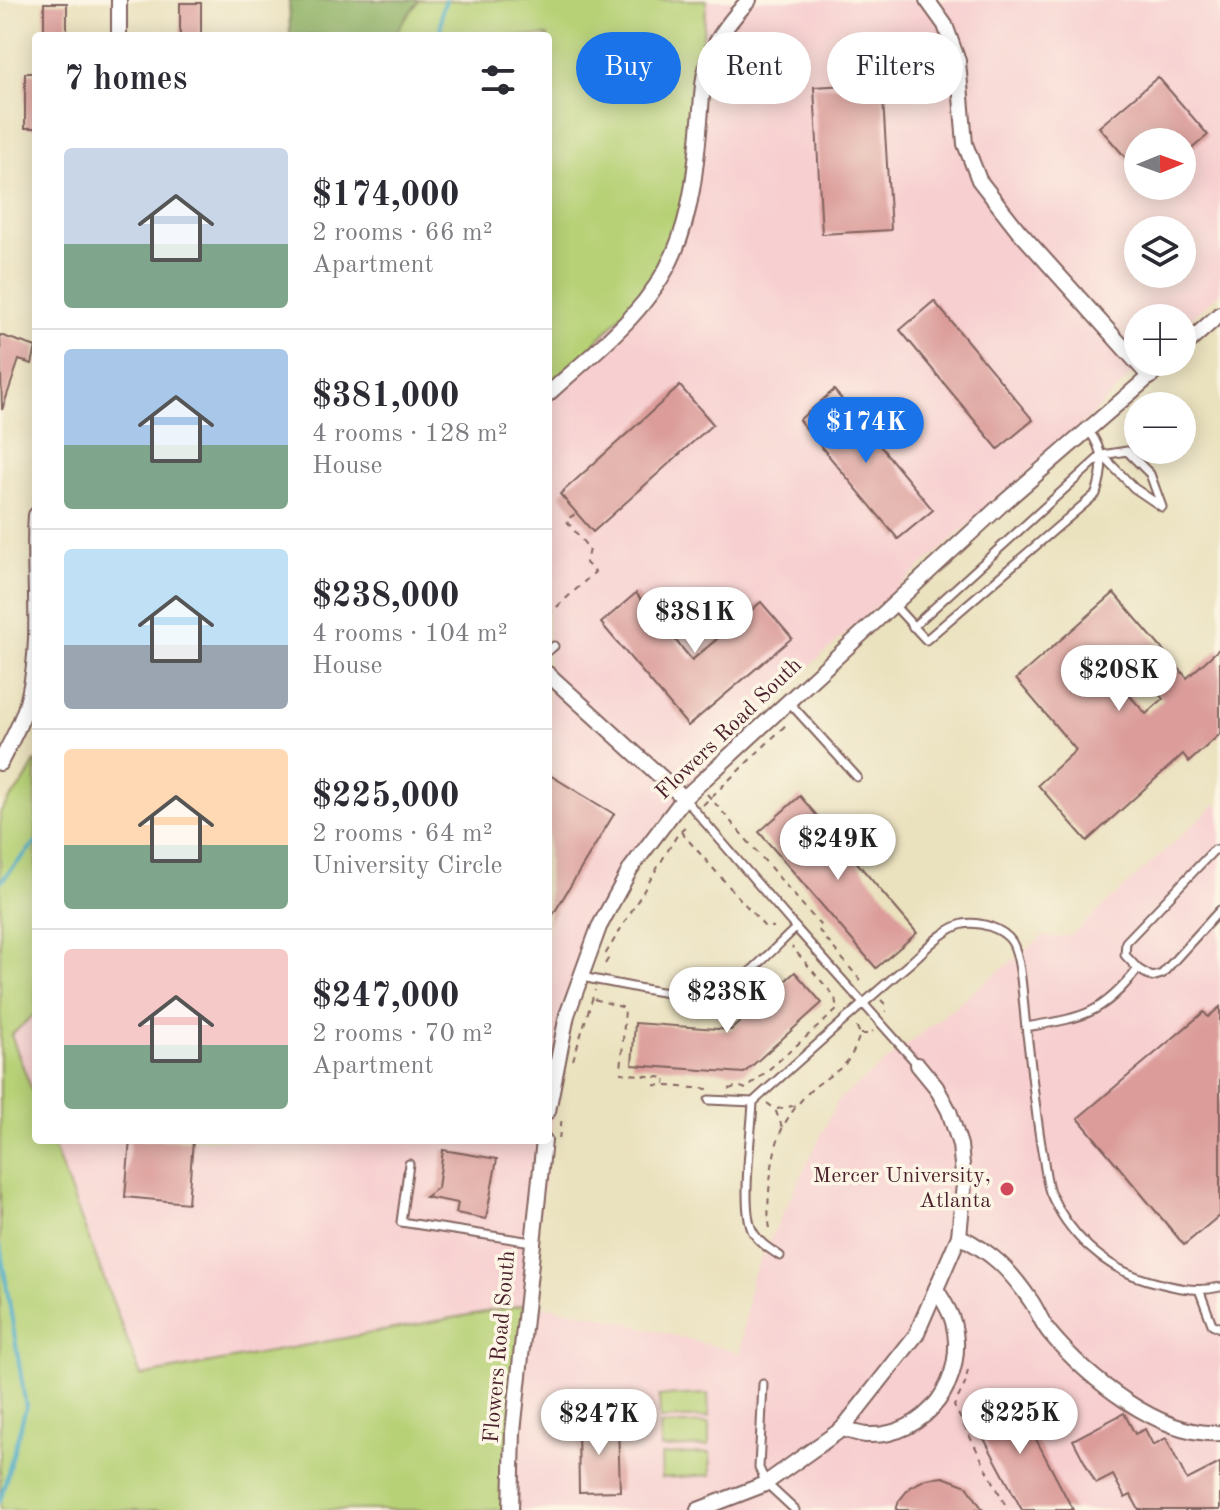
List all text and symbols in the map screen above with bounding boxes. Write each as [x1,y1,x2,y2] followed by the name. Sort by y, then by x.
[576,32,681,104] chip: Buy
[697,32,811,104] chip: Rent
[827,32,963,104] chip: Filters
[476,58,520,102] icon: filters
[64,63,187,97] text: 7 homes
[1124,128,1196,200] north arrow
[1124,128,1196,464] map controls
[312,179,460,213] text: $174,000
[128,180,224,276] icon: home
[1124,216,1196,288] button: layers
[312,220,493,246] text: 2 rooms · 66 m²
[312,252,434,278] text: Apartment
[1124,304,1196,376] button: +
[312,380,460,414] text: $381,000
[128,381,224,477] icon: home
[1124,392,1196,464] button: −
[810,397,922,465] pin: $174K
[826,410,906,436] text: $174K
[312,421,508,447] text: 4 rooms · 128 m²
[312,453,383,479] text: House
[312,580,460,614] text: $238,000
[128,581,224,677] icon: home
[639,587,751,655] pin: $381K
[655,600,735,626] text: $381K
[312,621,508,647] text: 4 rooms · 104 m²
[1063,645,1175,713] pin: $208K
[312,653,383,679] text: House
[652,654,806,804] street label: Flowers Road South
[1079,658,1159,684] text: $208K
[312,780,460,814] text: $225,000
[128,781,224,877] icon: home
[782,814,894,882] pin: $249K
[312,821,493,847] text: 2 rooms · 64 m²
[798,827,878,853] text: $249K
[312,853,502,879] text: University Circle
[671,967,783,1035] pin: $238K
[312,980,460,1014] text: $247,000
[687,980,767,1006] text: $238K
[128,981,224,1077] icon: home
[312,1021,493,1047] text: 2 rooms · 70 m²
[312,1053,434,1079] text: Apartment
[813,1165,991,1212] place label: Mercer University, Atlanta
[998,1180,1016,1198] marker: Mercer University, Atlanta
[481,1250,519,1444] street label: Flowers Road South
[964,1388,1076,1456] pin: $225K
[543,1389,655,1457] pin: $247K
[980,1401,1060,1427] text: $225K
[559,1402,639,1428] text: $247K

